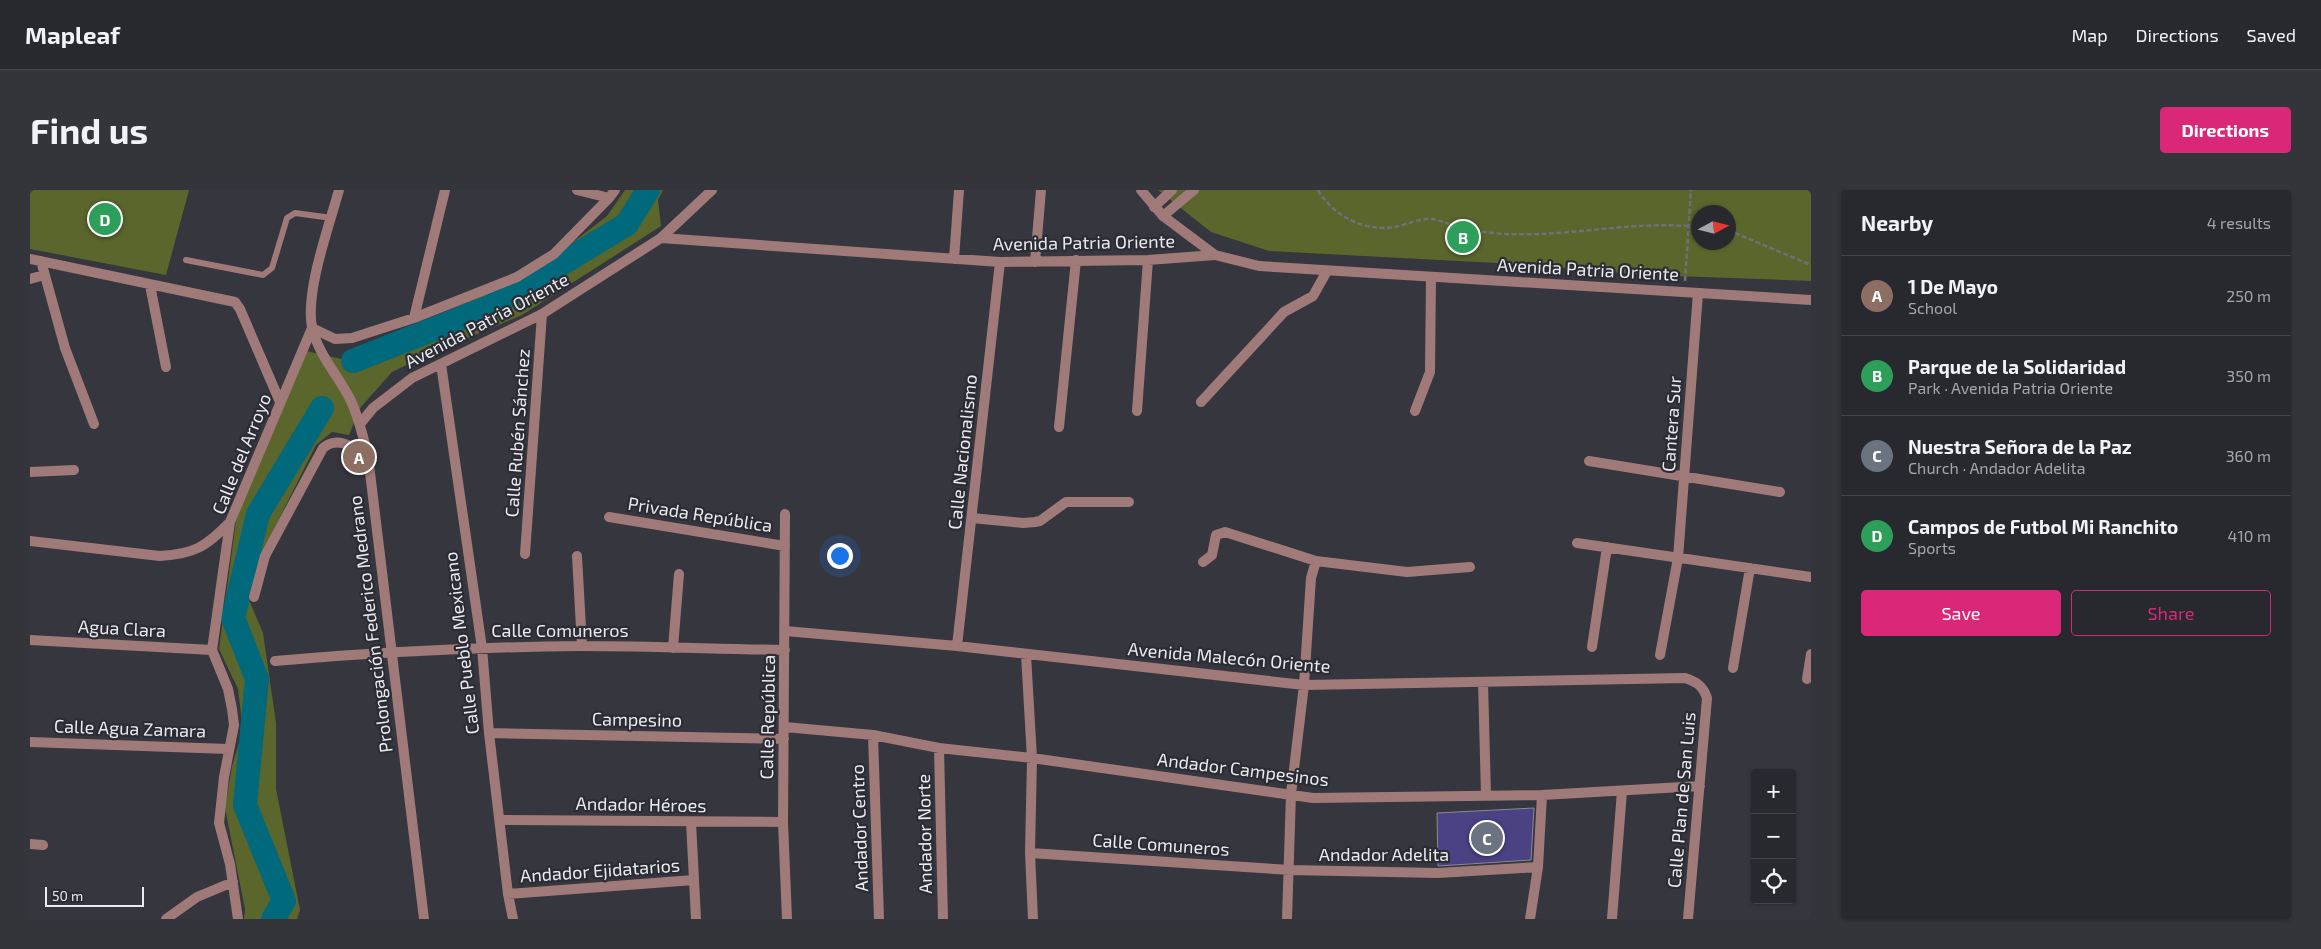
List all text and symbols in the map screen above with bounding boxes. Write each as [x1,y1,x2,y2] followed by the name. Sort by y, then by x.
[25,20,120,49] text: Mapleaf
[2071,24,2108,46] text: Map
[2136,24,2219,46] text: Directions
[2247,24,2296,46] text: Saved
[2160,107,2291,153] button: Directions
[30,109,148,151] text: Find us
[89,200,121,238] pin: D
[1691,205,1736,250] north arrow
[1861,210,1933,235] text: Nearby
[2207,213,2271,232] text: 4 results
[1447,218,1479,256] pin: B
[993,229,1175,255] street label: Avenida Patria Oriente
[1496,253,1680,285] street label: Avenida Patria Oriente
[401,268,572,373] street label: Avenida Patria Oriente
[1908,275,1998,298] text: 1 De Mayo
[1872,286,1882,305] text: A
[2226,286,2271,305] text: 250 m
[1908,298,1957,317] text: School
[500,348,534,518] street label: Calle Rubén Sánchez
[1908,355,2126,378] text: Parque de la Solidaridad
[1872,366,1882,385] text: B
[2226,366,2271,385] text: 350 m
[943,373,981,531] street label: Calle Nacionalismo
[1657,375,1685,472] street label: Cantera Sur
[1908,378,2113,397] text: Park · Avenida Patria Oriente
[207,390,275,517] street label: Calle del Arroyo
[1908,435,2132,458] text: Nuestra Señora de la Paz
[343,438,375,476] pin: A
[1872,446,1882,465] text: C
[2226,446,2271,465] text: 360 m
[1908,458,2085,477] text: Church · Andador Adelita
[626,492,774,536] street label: Privada República
[343,494,397,754] street label: Prolongación Federico Medrano
[1908,515,2178,538] text: Campos de Futbol Mi Ranchito
[1872,526,1882,545] text: D
[2228,526,2271,545] text: 410 m
[1908,538,1956,557] text: Sports
[827,543,853,569] your location
[439,551,483,736] street label: Calle Pueblo Mexicano
[1861,590,2061,636] button: Save
[2071,590,2271,636] button: Share
[78,615,167,641] street label: Agua Clara
[491,619,629,641] street label: Calle Comuneros
[1127,637,1331,677] street label: Avenida Malecón Oriente
[755,654,779,780] street label: Calle República
[592,707,682,731] street label: Campesino
[1662,711,1700,889] street label: Calle Plan de San Luis
[54,714,207,742] street label: Calle Agua Zamara
[1156,748,1330,790] street label: Andador Campesinos
[846,764,872,892] street label: Andador Centro
[1751,769,1796,904] map controls
[1751,769,1796,814] button: +
[912,774,936,894] street label: Andador Norte
[575,792,707,816] street label: Andador Héroes
[1751,814,1796,859] button: −
[1471,819,1503,857] pin: C
[1092,828,1230,860] street label: Calle Comuneros
[1319,843,1449,865] street label: Andador Adelita
[519,853,681,887] street label: Andador Ejidatarios
[1751,859,1796,904] button: locate
[45,884,144,907] scale bar
[52,887,83,904] text: 50 m

